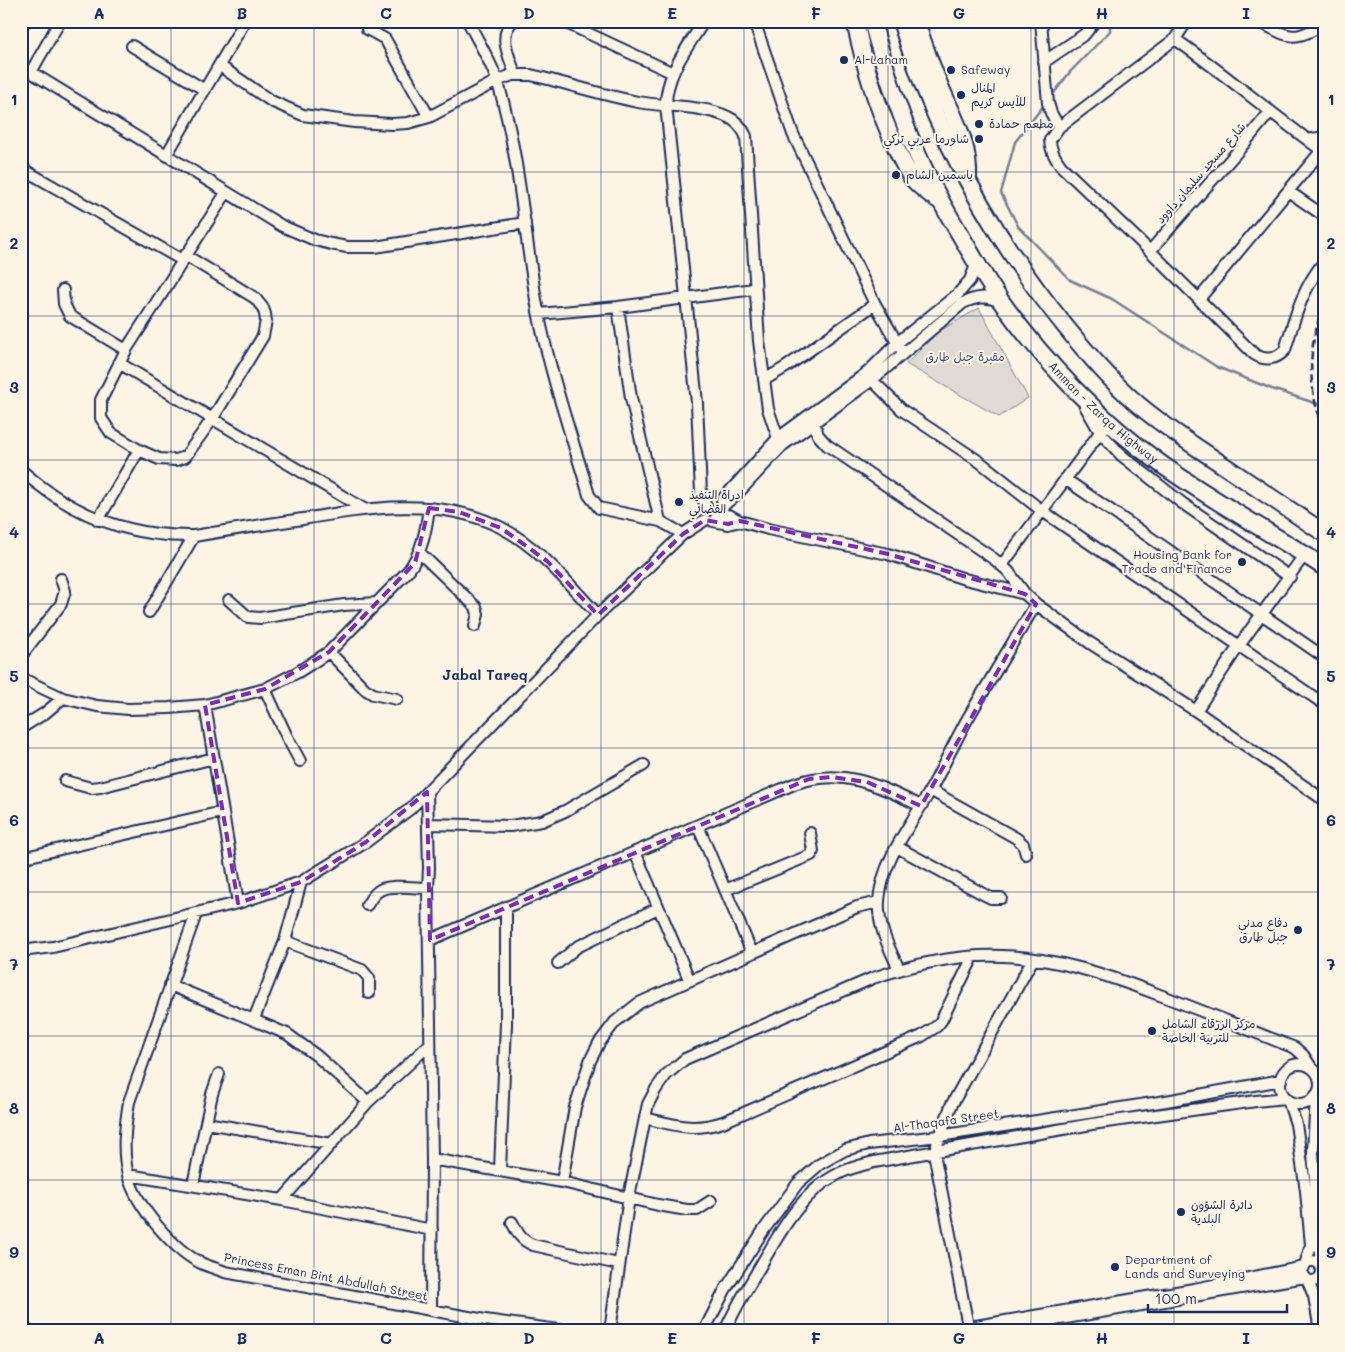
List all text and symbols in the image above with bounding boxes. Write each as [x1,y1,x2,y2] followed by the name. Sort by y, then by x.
[93,2,105,23] text: A
[237,2,247,23] text: B
[380,2,392,23] text: C
[523,2,535,23] text: D
[667,2,677,23] text: E
[811,2,821,23] text: F
[953,2,965,23] text: G
[1096,2,1108,23] text: H
[1242,2,1250,23] text: I
[854,51,908,67] place label: Al-Laham
[838,54,850,66] marker: Al-Laham
[961,61,1010,77] place label: Safeway
[945,64,957,76] marker: Safeway
[971,79,1026,111] place label: المنال للآيس كريم
[10,88,18,109] text: 1
[1327,88,1335,109] text: 1
[955,89,967,101] marker: المنال للآيس كريم
[989,115,1054,133] place label: مطعم حمادة
[973,118,985,130] marker: مطعم حمادة
[1152,118,1250,228] street label: شارع مسجد سليمان داوود
[883,130,969,150] place label: شاورما عربي تركي
[973,133,985,145] marker: شاورما عربي تركي
[906,166,973,184] place label: ياسمين الشام
[890,169,902,181] marker: ياسمين الشام
[10,232,19,253] text: 2
[1327,232,1336,253] text: 2
[925,348,1005,365] park label: مقبرة جبل طارق
[1045,358,1162,467] street label: Amman - Zarqa Highway
[9,376,19,397] text: 3
[1326,376,1336,397] text: 3
[689,486,744,520] place label: ادراة التنفيذ القضائي
[673,496,685,508] marker: ادراة التنفيذ القضائي
[9,521,19,542] text: 4
[1326,521,1336,542] text: 4
[1122,546,1232,576] place label: Housing Bank for Trade and Finance
[1236,556,1248,568] marker: Housing Bank for Trade and Finance
[9,665,19,686] text: 5
[442,665,528,684] district label: Jabal Tareq
[1326,665,1336,686] text: 5
[9,809,19,830] text: 6
[1326,809,1336,830] text: 6
[1238,914,1288,945] place label: دفاع مدني جبل طارق
[1292,924,1304,936] marker: دفاع مدني جبل طارق
[10,953,19,974] text: 7
[1327,953,1336,974] text: 7
[1162,1015,1256,1046] place label: مركز الزرقاء الشامل للتربية الخاصة
[1146,1025,1158,1037] marker: مركز الزرقاء الشامل للتربية الخاصة
[9,1097,19,1118] text: 8
[1326,1097,1336,1118] text: 8
[892,1105,1000,1135] street label: Al-Thaqafa Street
[1191,1196,1253,1227] place label: دائرة الشؤون البلدية
[1175,1206,1187,1218] marker: دائرة الشؤون البلدية
[9,1241,19,1262] text: 9
[1326,1241,1336,1262] text: 9
[223,1248,430,1304] street label: Princess Eman Bint Abdullah Street
[1125,1251,1245,1281] place label: Department of Lands and Surveying
[1109,1261,1121,1273] marker: Department of Lands and Surveying
[1148,1282,1286,1314] scale bar
[1155,1288,1197,1308] text: 100 m
[93,1327,105,1348] text: A
[237,1327,247,1348] text: B
[380,1327,392,1348] text: C
[523,1327,535,1348] text: D
[667,1327,677,1348] text: E
[811,1327,821,1348] text: F
[953,1327,965,1348] text: G
[1096,1327,1108,1348] text: H
[1242,1327,1250,1348] text: I

